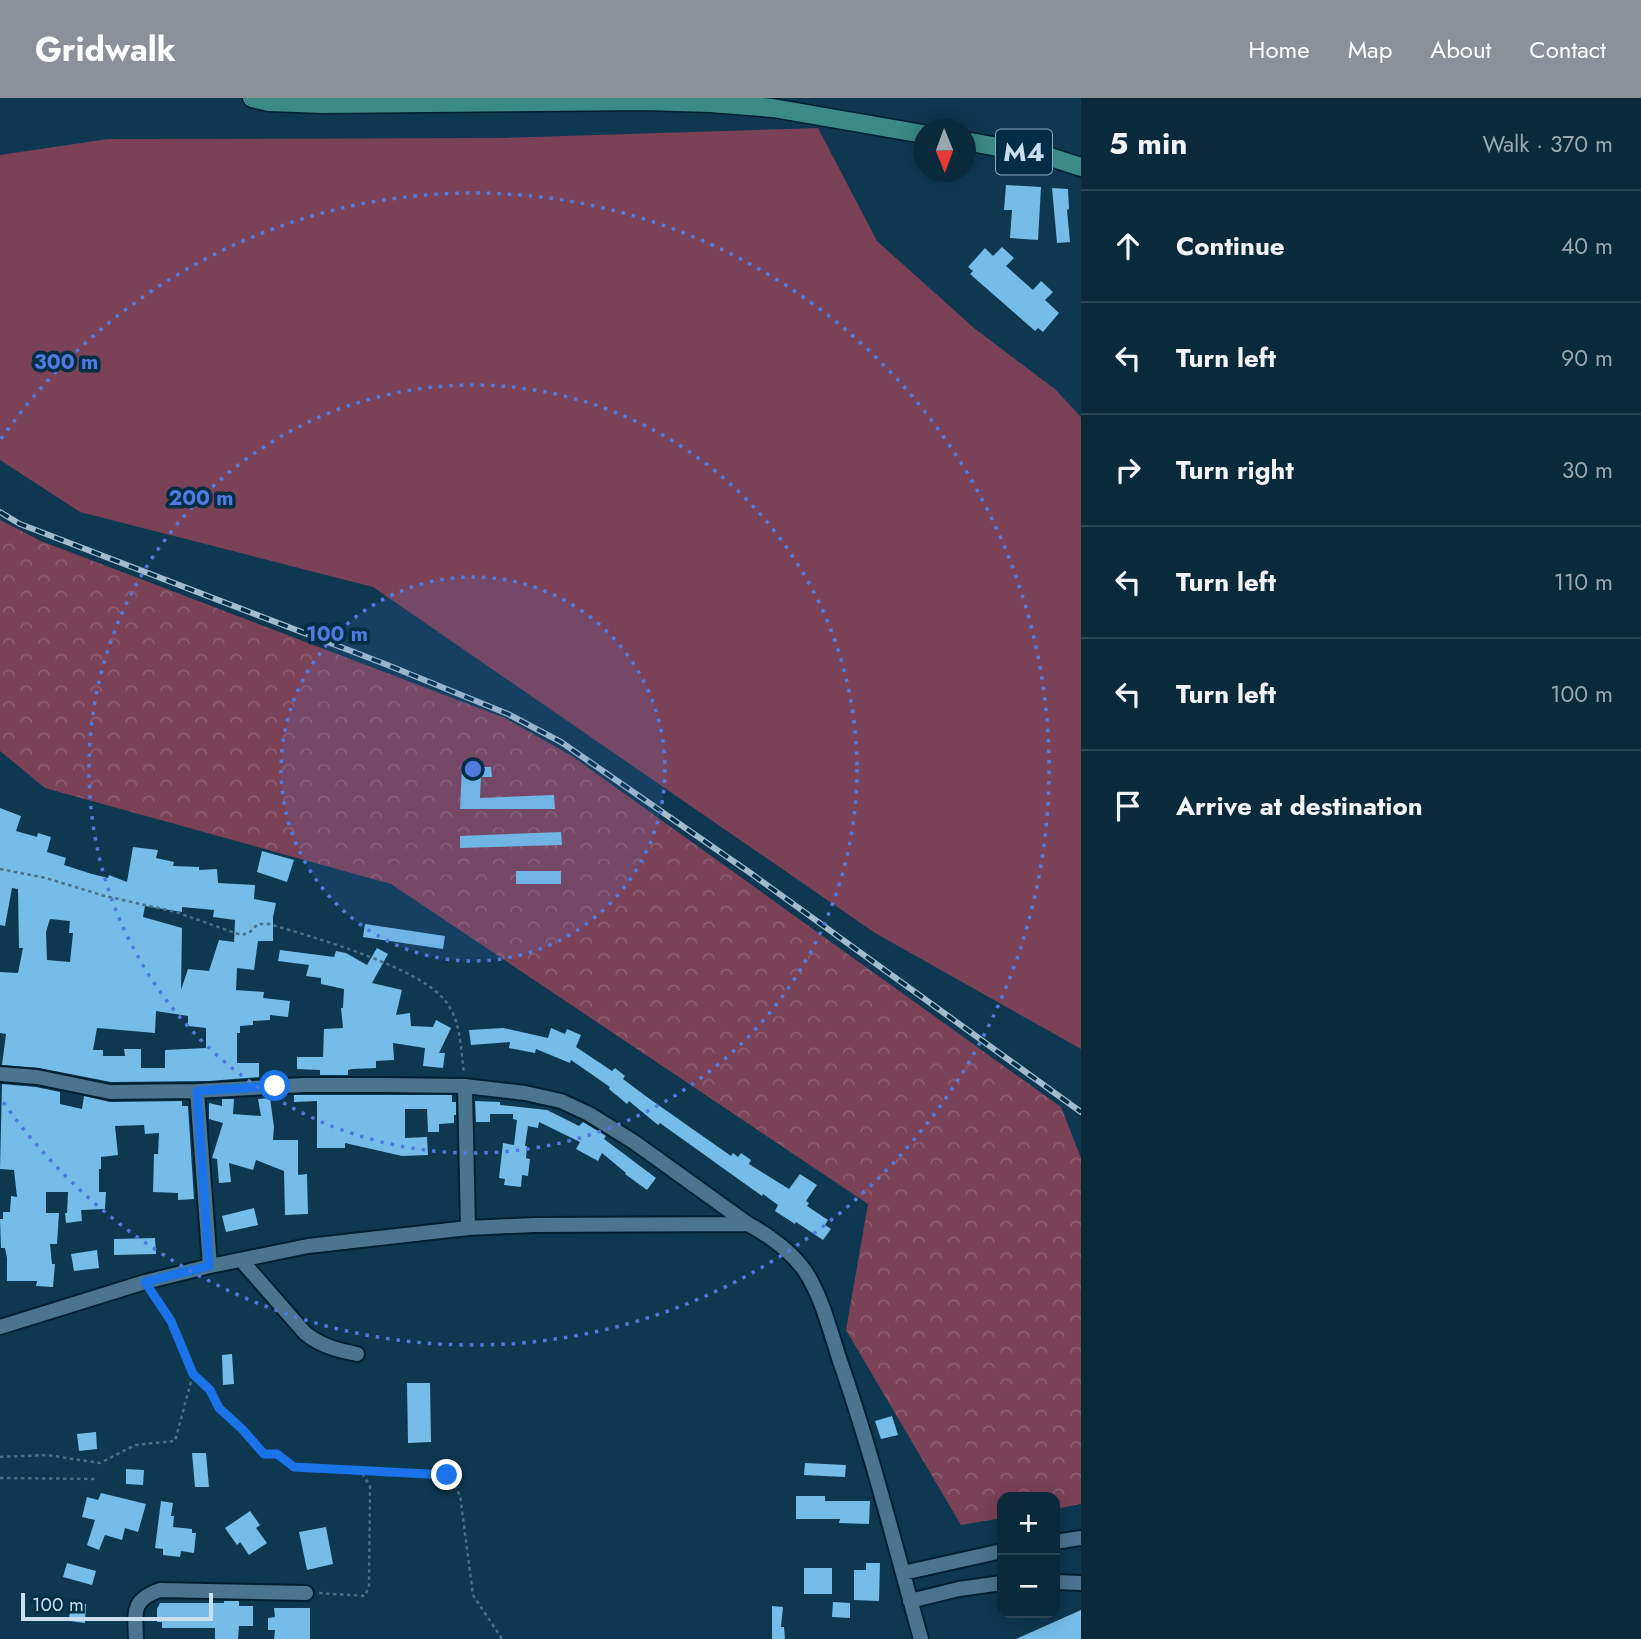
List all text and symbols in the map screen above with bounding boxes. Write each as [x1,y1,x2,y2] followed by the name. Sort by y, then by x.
[35,26,176,73] text: Gridwalk
[1248,32,1310,67] text: Home
[1348,32,1392,67] text: Map
[1430,32,1491,67] text: About
[1529,32,1606,67] text: Contact
[913,119,976,182] north arrow
[1109,122,1187,165] text: 5 min
[1482,127,1613,161] text: Walk · 370 m
[996,130,1052,174] road number: M4
[1109,227,1147,265] icon: ahead
[1176,227,1285,265] text: Continue
[1561,229,1613,263] text: 40 m
[1109,339,1147,377] icon: left
[1176,339,1276,377] text: Turn left
[1561,341,1613,375] text: 90 m
[34,347,98,377] text: 300 m
[1109,451,1147,489] icon: right
[1176,451,1294,489] text: Turn right
[1562,453,1613,487] text: 30 m
[168,483,234,513] text: 200 m
[1109,563,1147,601] icon: left
[1176,563,1276,601] text: Turn left
[1554,565,1613,599] text: 110 m
[306,619,368,649] text: 100 m
[1109,675,1147,713] icon: left
[1176,675,1276,713] text: Turn left
[1550,677,1613,711] text: 100 m
[461,757,485,781] centre of rings
[1109,787,1147,825] icon: arrive
[1176,787,1423,825] text: Arrive at destination
[259,1070,290,1101] route start
[431,1459,462,1490] route end
[997,1492,1060,1618] map controls
[997,1492,1060,1555] button: +
[997,1555,1060,1618] button: −
[21,1590,214,1622] scale bar
[32,1591,84,1618] text: 100 m

